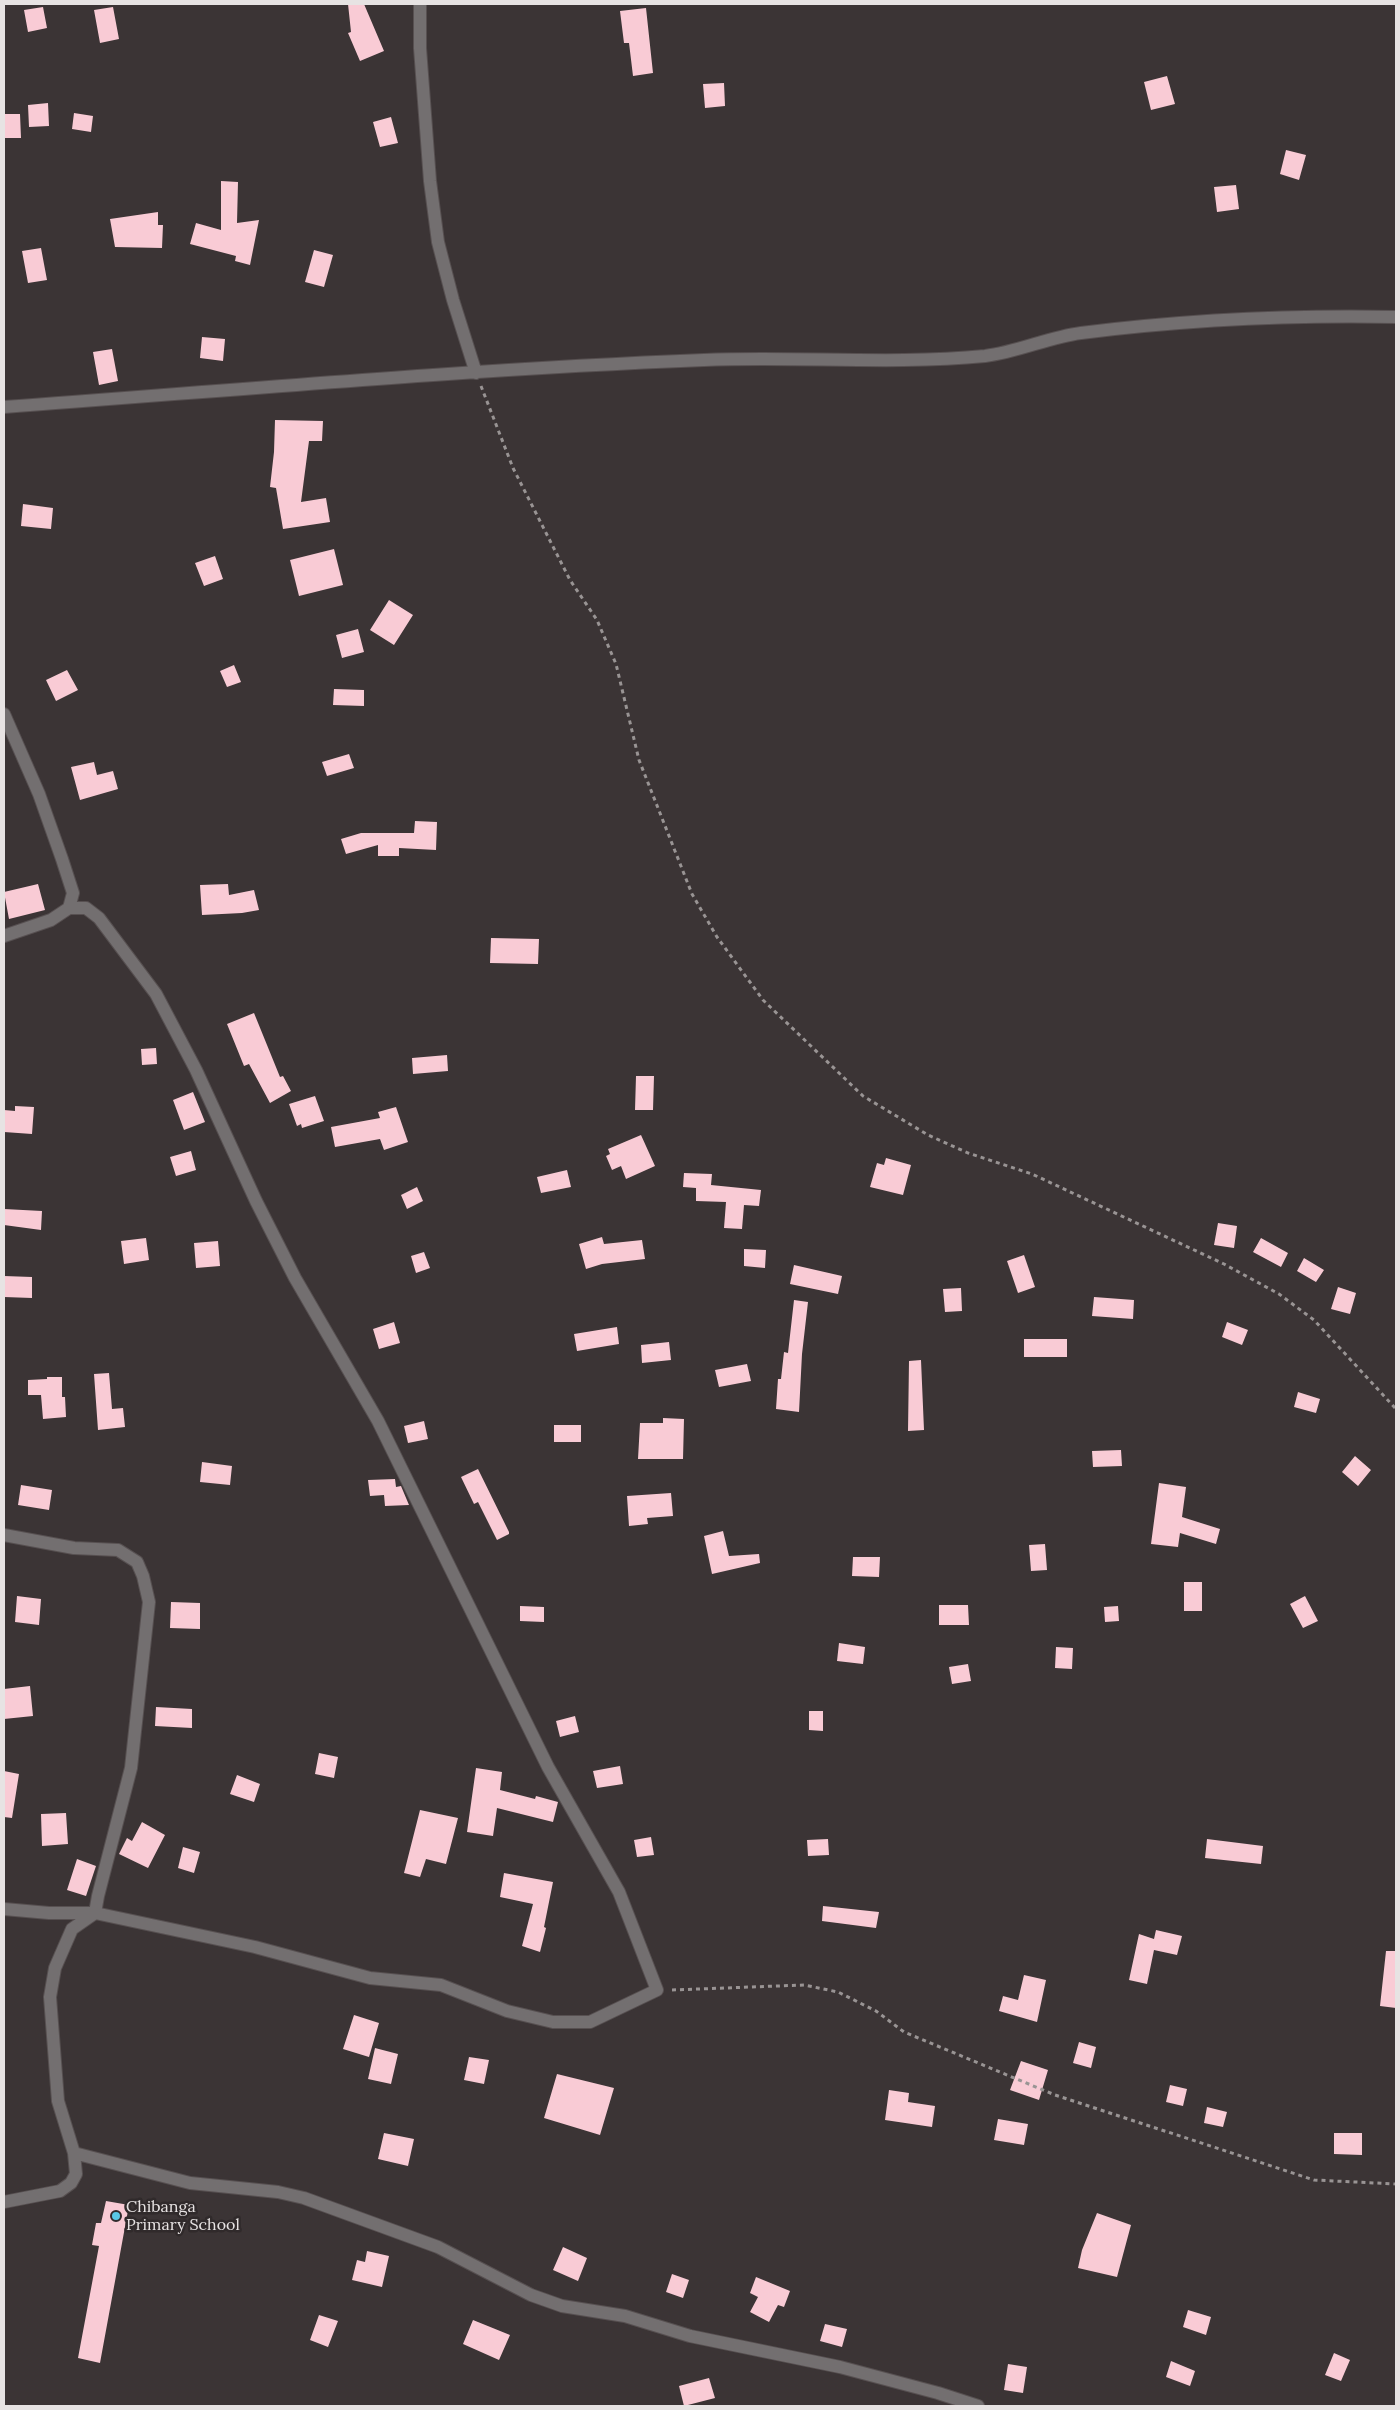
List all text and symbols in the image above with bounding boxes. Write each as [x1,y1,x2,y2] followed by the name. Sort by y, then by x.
[126,2197,240,2235] place label: Chibanga Primary School
[110,2210,122,2222] marker: Chibanga Primary School

